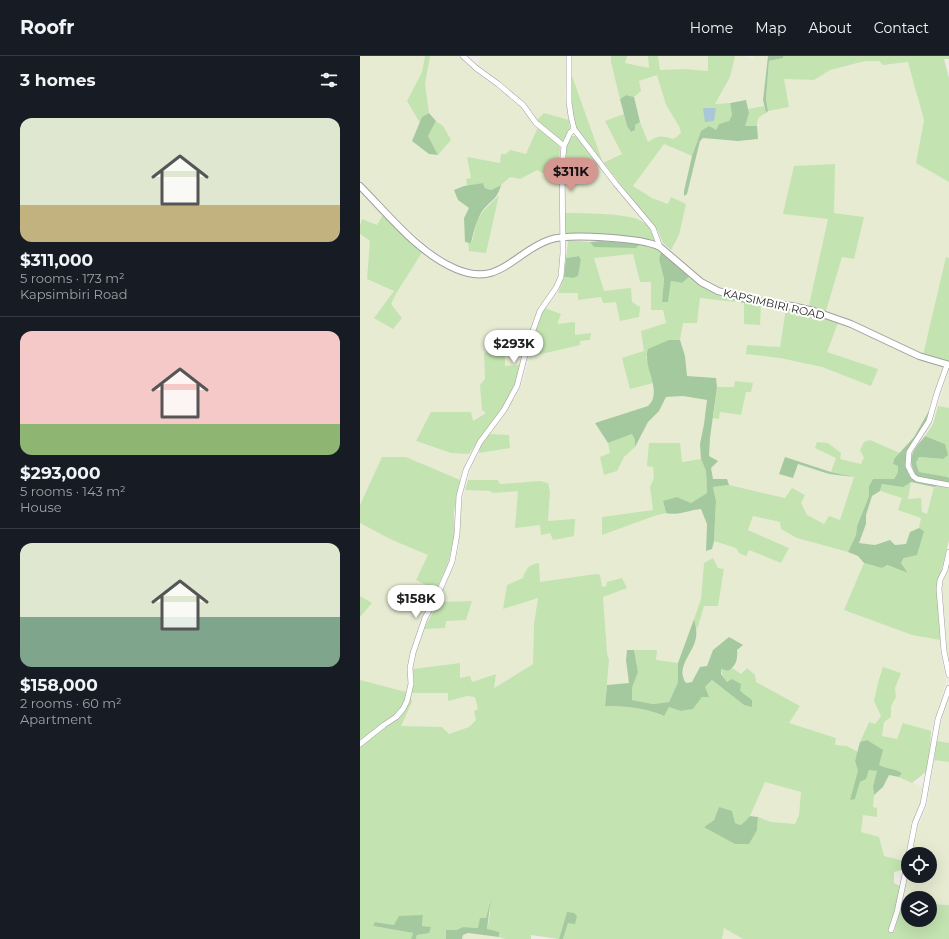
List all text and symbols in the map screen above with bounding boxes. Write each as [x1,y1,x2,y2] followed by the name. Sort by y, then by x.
[20,16,74,39] text: Roofr
[690,19,733,37] text: Home
[755,19,786,37] text: Map
[808,19,852,37] text: About
[874,19,929,37] text: Contact
[318,69,340,91] icon: filters
[20,70,95,90] text: 3 homes
[144,144,216,216] icon: home
[543,158,599,192] pin: $311K
[553,163,589,179] text: $311K
[20,250,93,270] text: $311,000
[20,270,125,286] text: 5 rooms · 173 m²
[20,286,128,302] text: Kapsimbiri Road
[722,286,826,322] street label: KAPSIMBIRI ROAD
[486,330,542,364] pin: $293K
[493,335,535,351] text: $293K
[144,357,216,429] icon: home
[20,463,100,483] text: $293,000
[20,483,126,499] text: 5 rooms · 143 m²
[20,499,62,515] text: House
[144,569,216,641] icon: home
[388,585,444,619] pin: $158K
[396,590,436,606] text: $158K
[20,675,98,695] text: $158,000
[20,695,122,711] text: 2 rooms · 60 m²
[20,711,92,727] text: Apartment
[901,847,937,927] map controls
[901,847,937,883] button: locate
[901,891,937,927] button: layers

